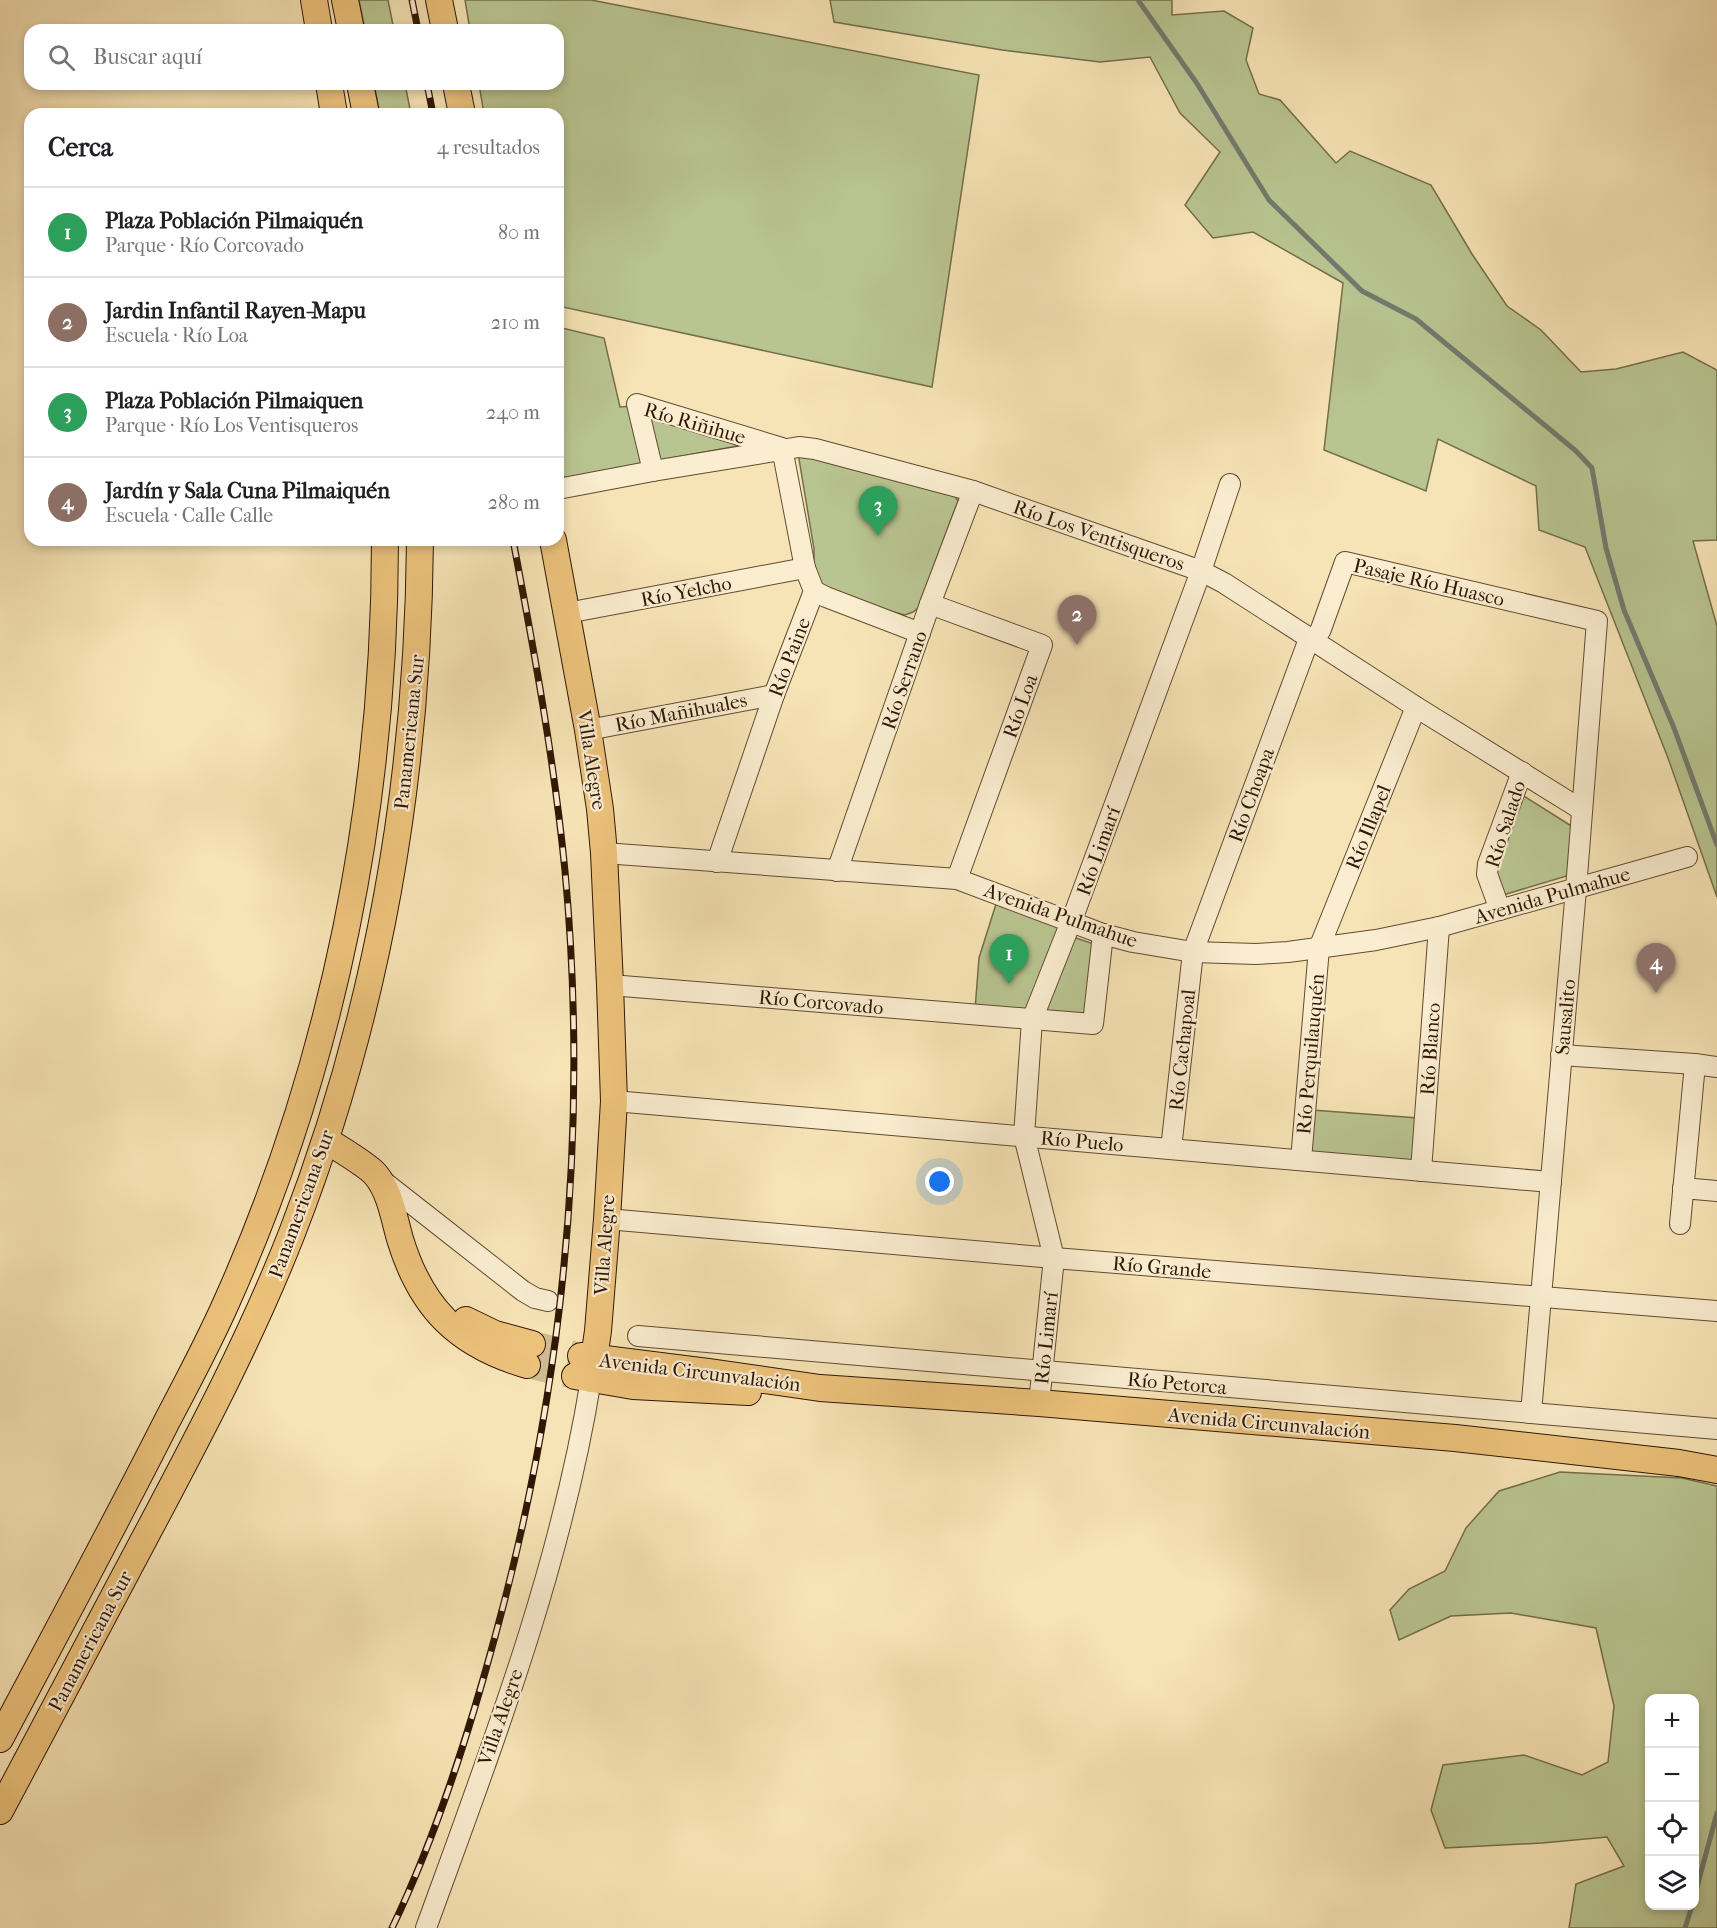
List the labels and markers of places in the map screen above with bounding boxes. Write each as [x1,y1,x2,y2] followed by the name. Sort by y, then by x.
[858,486,898,536] pin: 3
[1058,596,1096,645] pin: 2
[990,934,1028,984] pin: 1
[1636,944,1676,993] pin: 4

